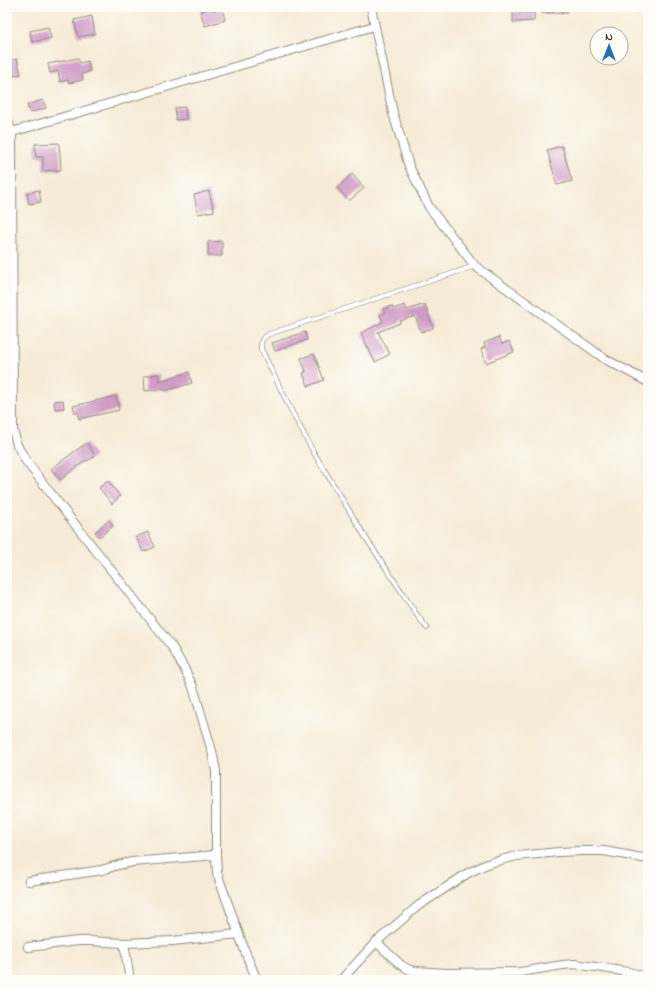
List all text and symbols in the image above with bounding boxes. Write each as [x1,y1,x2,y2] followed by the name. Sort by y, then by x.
[589,26,629,66] north arrow
[605,29,613,45] text: N

